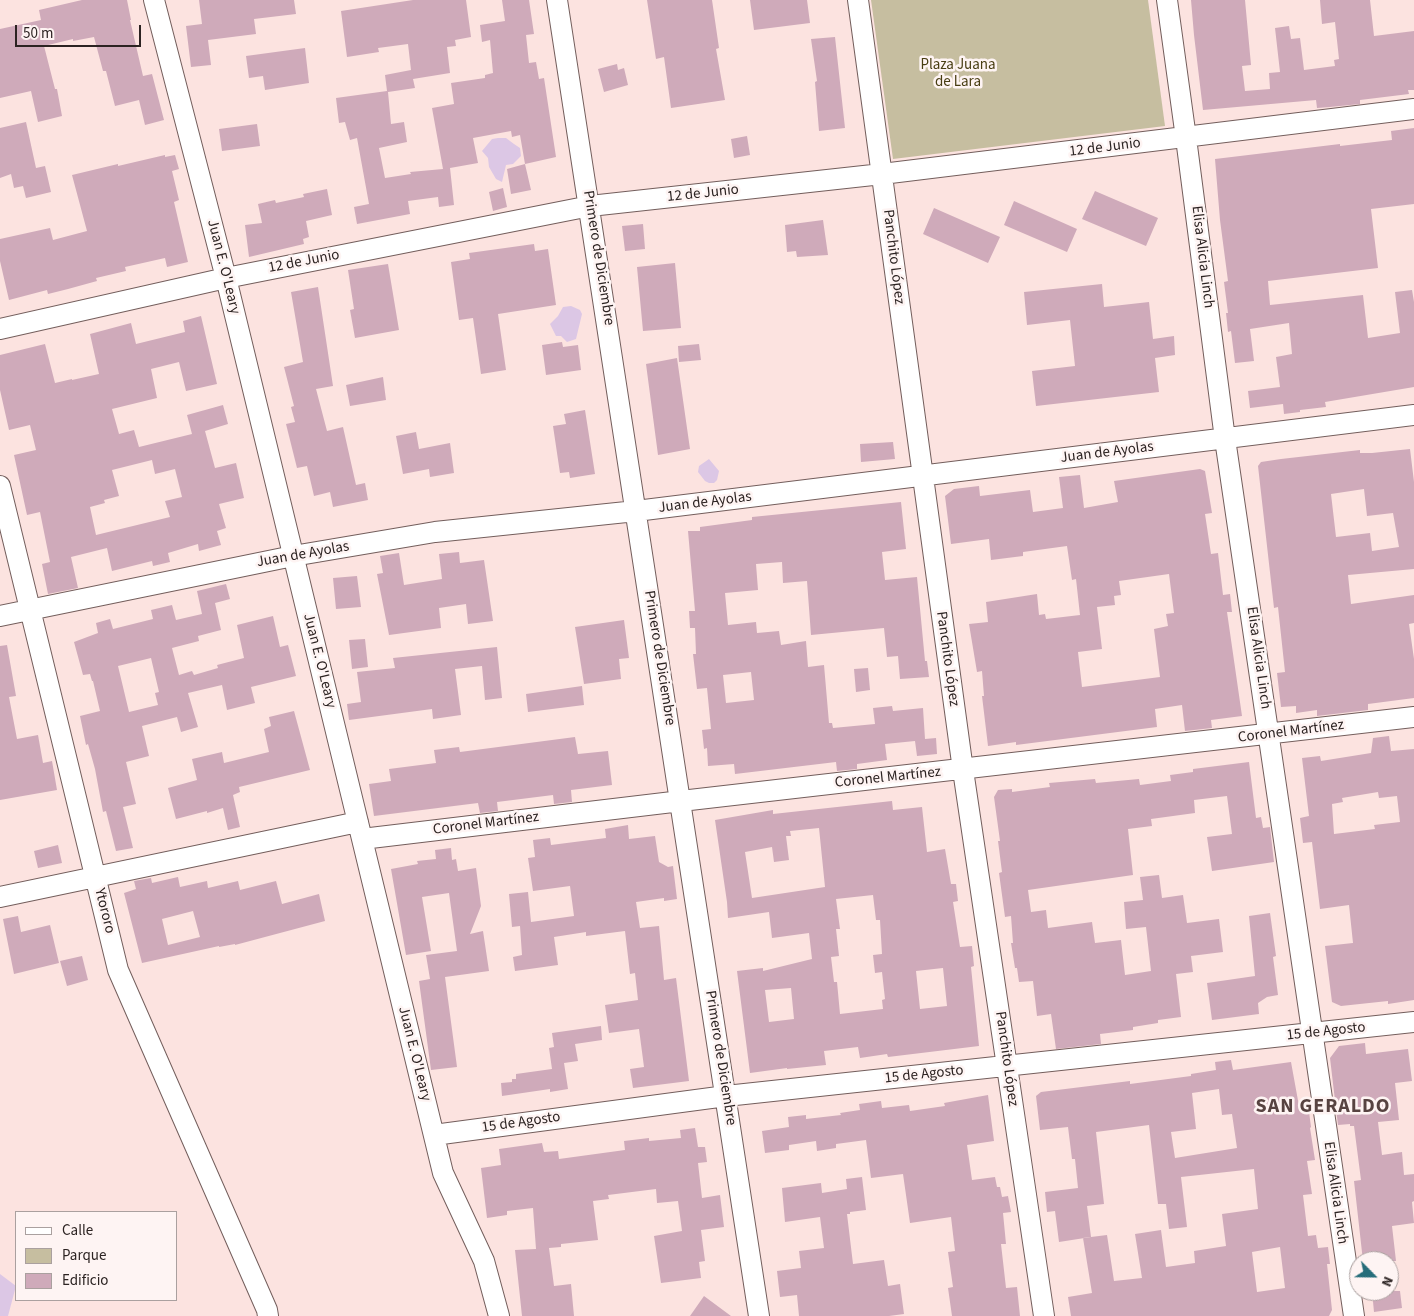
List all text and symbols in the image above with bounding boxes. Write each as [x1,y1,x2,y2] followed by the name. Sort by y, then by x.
[18,15,144,47] scale bar
[23,23,53,44] text: 50 m
[920,57,996,92] park label: Plaza Juana de Lara
[1068,135,1142,161] street label: 12 de Junio
[666,181,740,207] street label: 12 de Junio
[578,189,618,327] street label: Primero de Diciembre
[1187,205,1217,309] street label: Elisa Alicia Linch
[878,208,908,306] street label: Panchito López
[203,218,243,316] street label: Juan E. O'Leary
[267,246,341,278] street label: 12 de Junio
[1059,438,1155,468] street label: Juan de Ayolas
[657,488,753,518] street label: Juan de Ayolas
[255,538,351,572] street label: Juan de Ayolas
[639,589,679,727] street label: Primero de Diciembre
[1242,606,1274,710] street label: Elisa Alicia Linch
[931,610,963,708] street label: Panchito López
[299,612,339,710] street label: Juan E. O'Leary
[1237,717,1345,747] street label: Coronel Martínez
[834,763,942,793] street label: Coronel Martínez
[432,809,540,839] street label: Coronel Martínez
[90,886,118,936] street label: Ytororo
[700,989,740,1127] street label: Primero de Diciembre
[394,1005,434,1103] street label: Juan E. O'Leary
[990,1010,1022,1108] street label: Panchito López
[1286,1019,1366,1045] street label: 15 de Agosto
[884,1062,964,1088] street label: 15 de Agosto
[1254,1096,1392,1120] district label: SAN GERALDO
[481,1109,561,1137] street label: 15 de Agosto
[1319,1141,1351,1245] street label: Elisa Alicia Linch
[15,1211,178,1301] legend
[62,1220,93,1241] text: Calle
[62,1245,106,1266] text: Parque
[1349,1251,1399,1301] north arrow
[62,1270,109,1291] text: Edificio
[1376,1273,1398,1290] text: N

